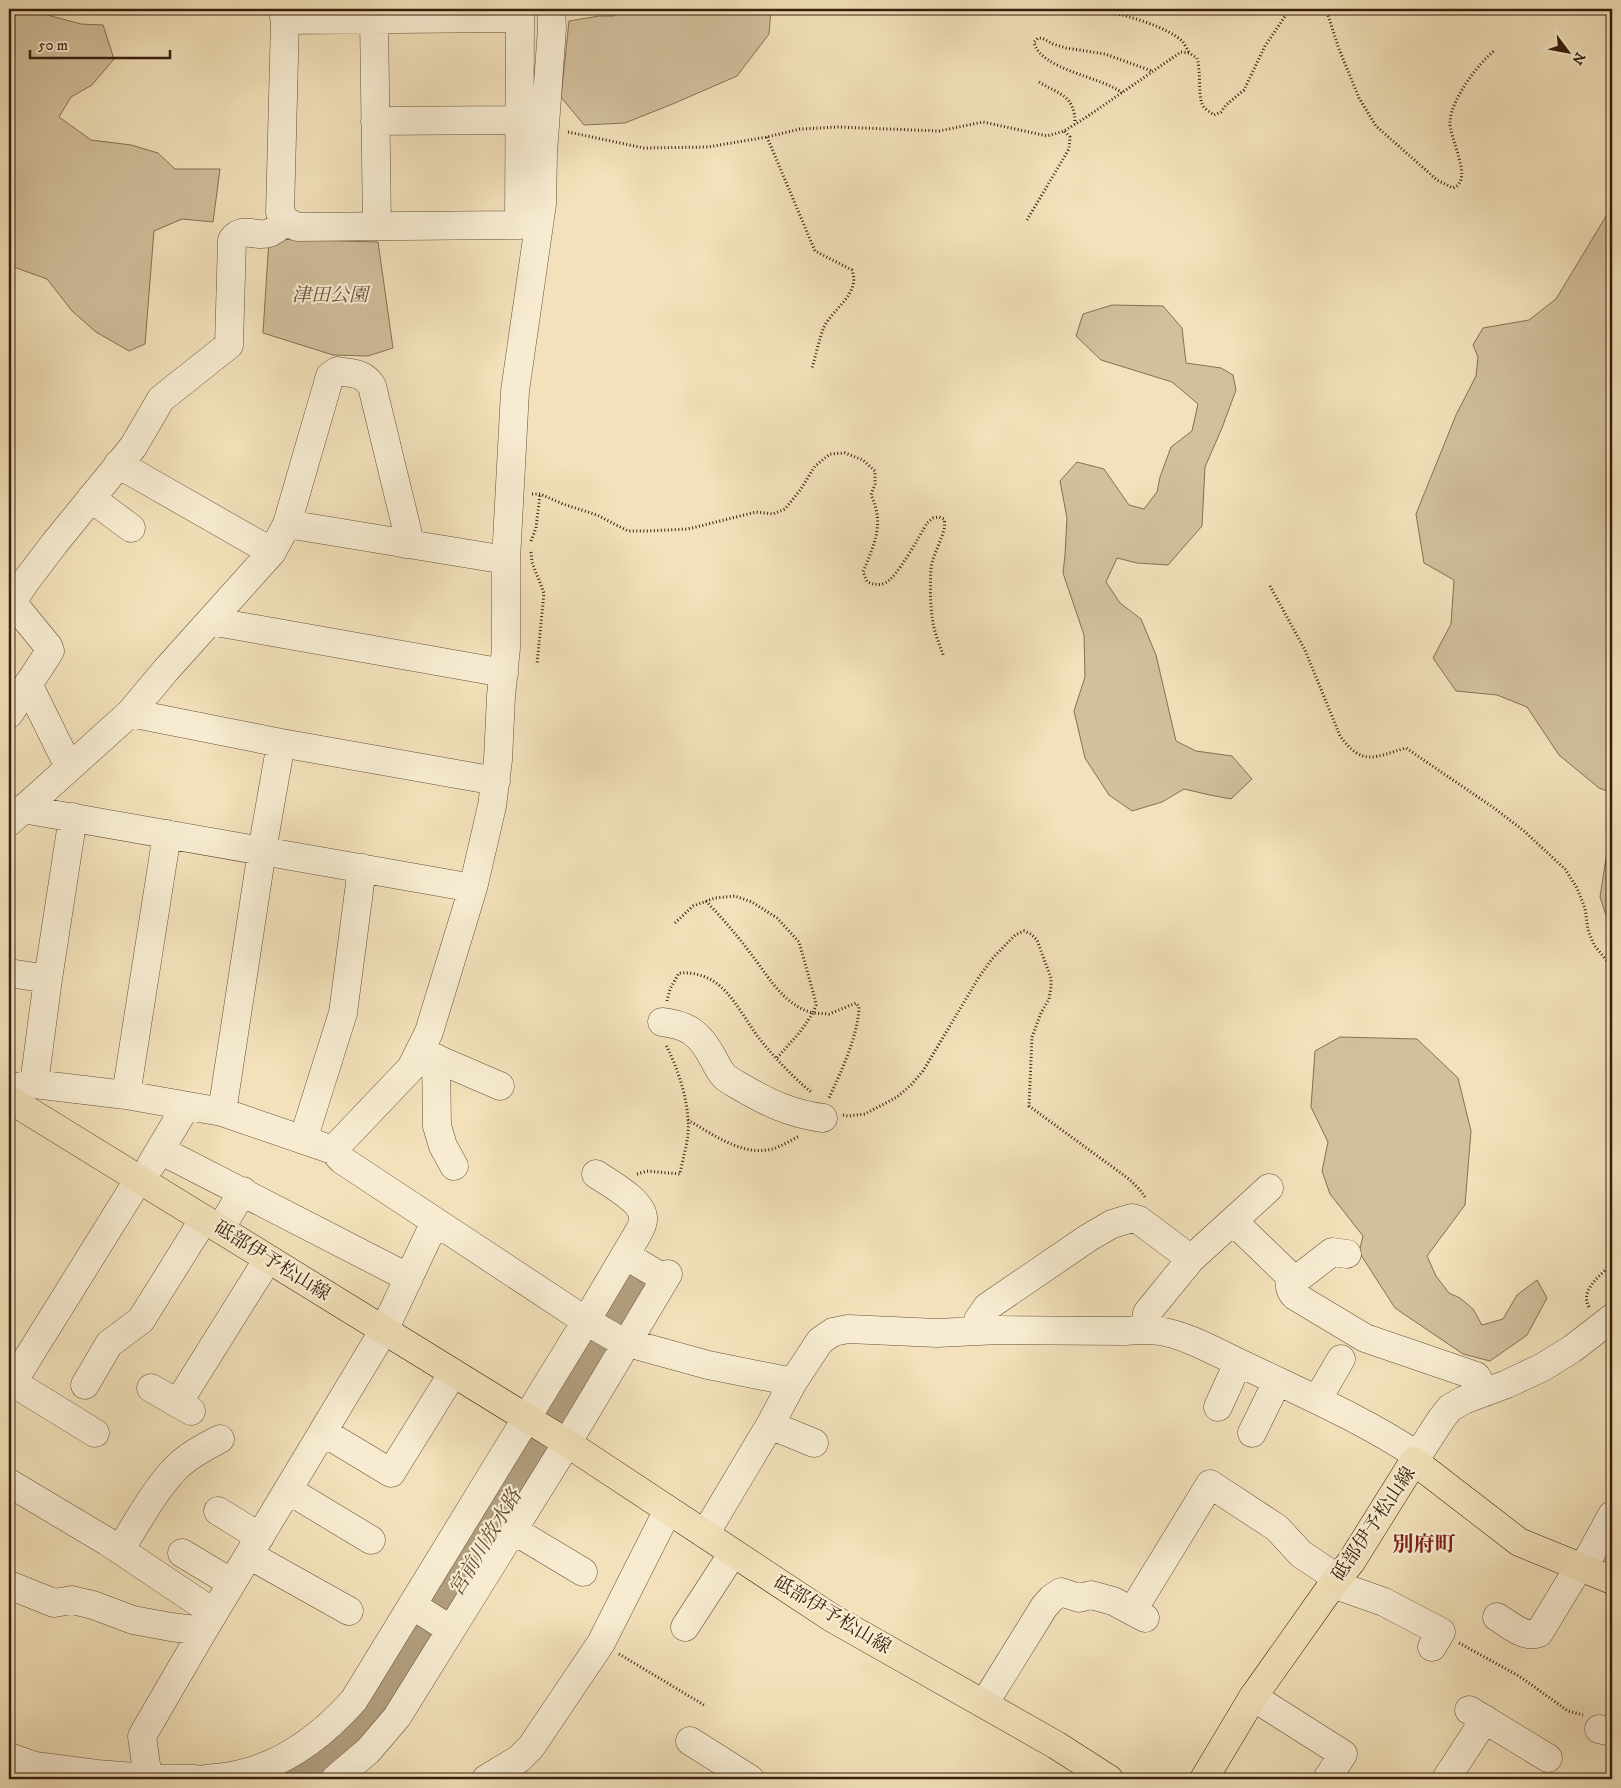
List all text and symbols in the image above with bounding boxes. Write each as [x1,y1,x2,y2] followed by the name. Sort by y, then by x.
[30,28,170,60] scale bar
[1544,28,1594,78] north arrow
[38,36,68,55] text: 50 m
[1567,49,1589,68] text: N
[292,284,371,307] park label: 津田公園
[210,1216,334,1306] street label: 砥部伊予松山線
[1327,1462,1421,1586] street label: 砥部伊予松山線
[444,1483,529,1601] water label: 宮前川放水路
[1393,1532,1456,1558] district label: 別府町
[769,1571,895,1659] street label: 砥部伊予松山線

